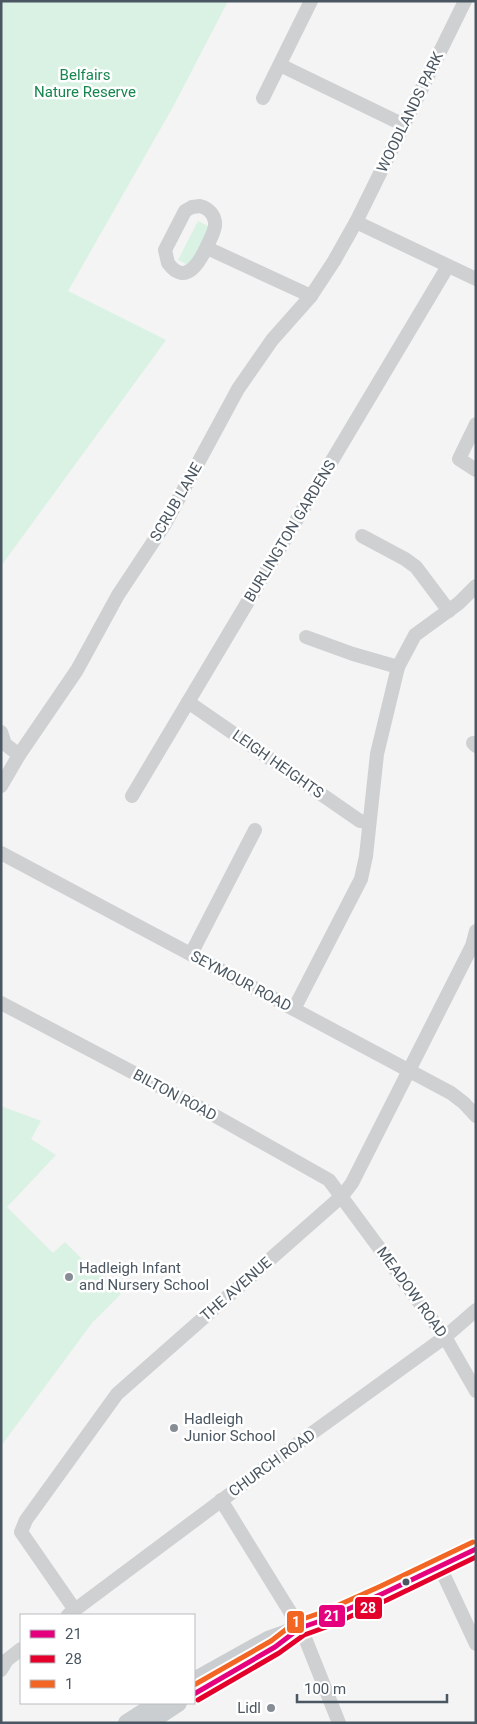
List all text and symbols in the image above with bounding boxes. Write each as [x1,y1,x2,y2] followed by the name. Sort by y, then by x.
[373,48,447,175] street label: WOODLANDS PARK
[34,66,136,101] park label: Belfairs Nature Reserve
[241,457,340,605] street label: BURLINGTON GARDENS
[146,459,206,545] street label: SCRUB LANE
[229,726,327,802] street label: LEIGH HEIGHTS
[188,947,294,1015] street label: SEYMOUR ROAD
[130,1065,220,1125] street label: BILTON ROAD
[373,1243,451,1341] street label: MEADOW ROAD
[197,1253,275,1325] street label: THE AVENUE
[79,1259,209,1294] place label: Hadleigh Infant and Nursery School
[63,1271,75,1283] marker: Hadleigh Infant and Nursery School
[184,1410,276,1445] place label: Hadleigh Junior School
[168,1422,180,1434] marker: Hadleigh Junior School
[225,1426,319,1500] street label: CHURCH ROAD
[401,1577,411,1587] unlabelled marker
[354,1596,383,1620] line badge: 28
[360,1600,376,1616] text: 28
[318,1604,346,1628] line badge: 21
[324,1608,340,1624] text: 21
[286,1610,305,1634] line badge: 1
[20,1614,195,1704] legend
[292,1614,300,1630] text: 1
[65,1625,82,1643] text: 21
[65,1650,82,1668] text: 28
[297,1672,447,1704] scale bar
[65,1675,73,1693] text: 1
[304,1680,346,1698] text: 100 m
[237,1699,261,1717] place label: Lidl
[265,1702,277,1714] marker: Lidl

